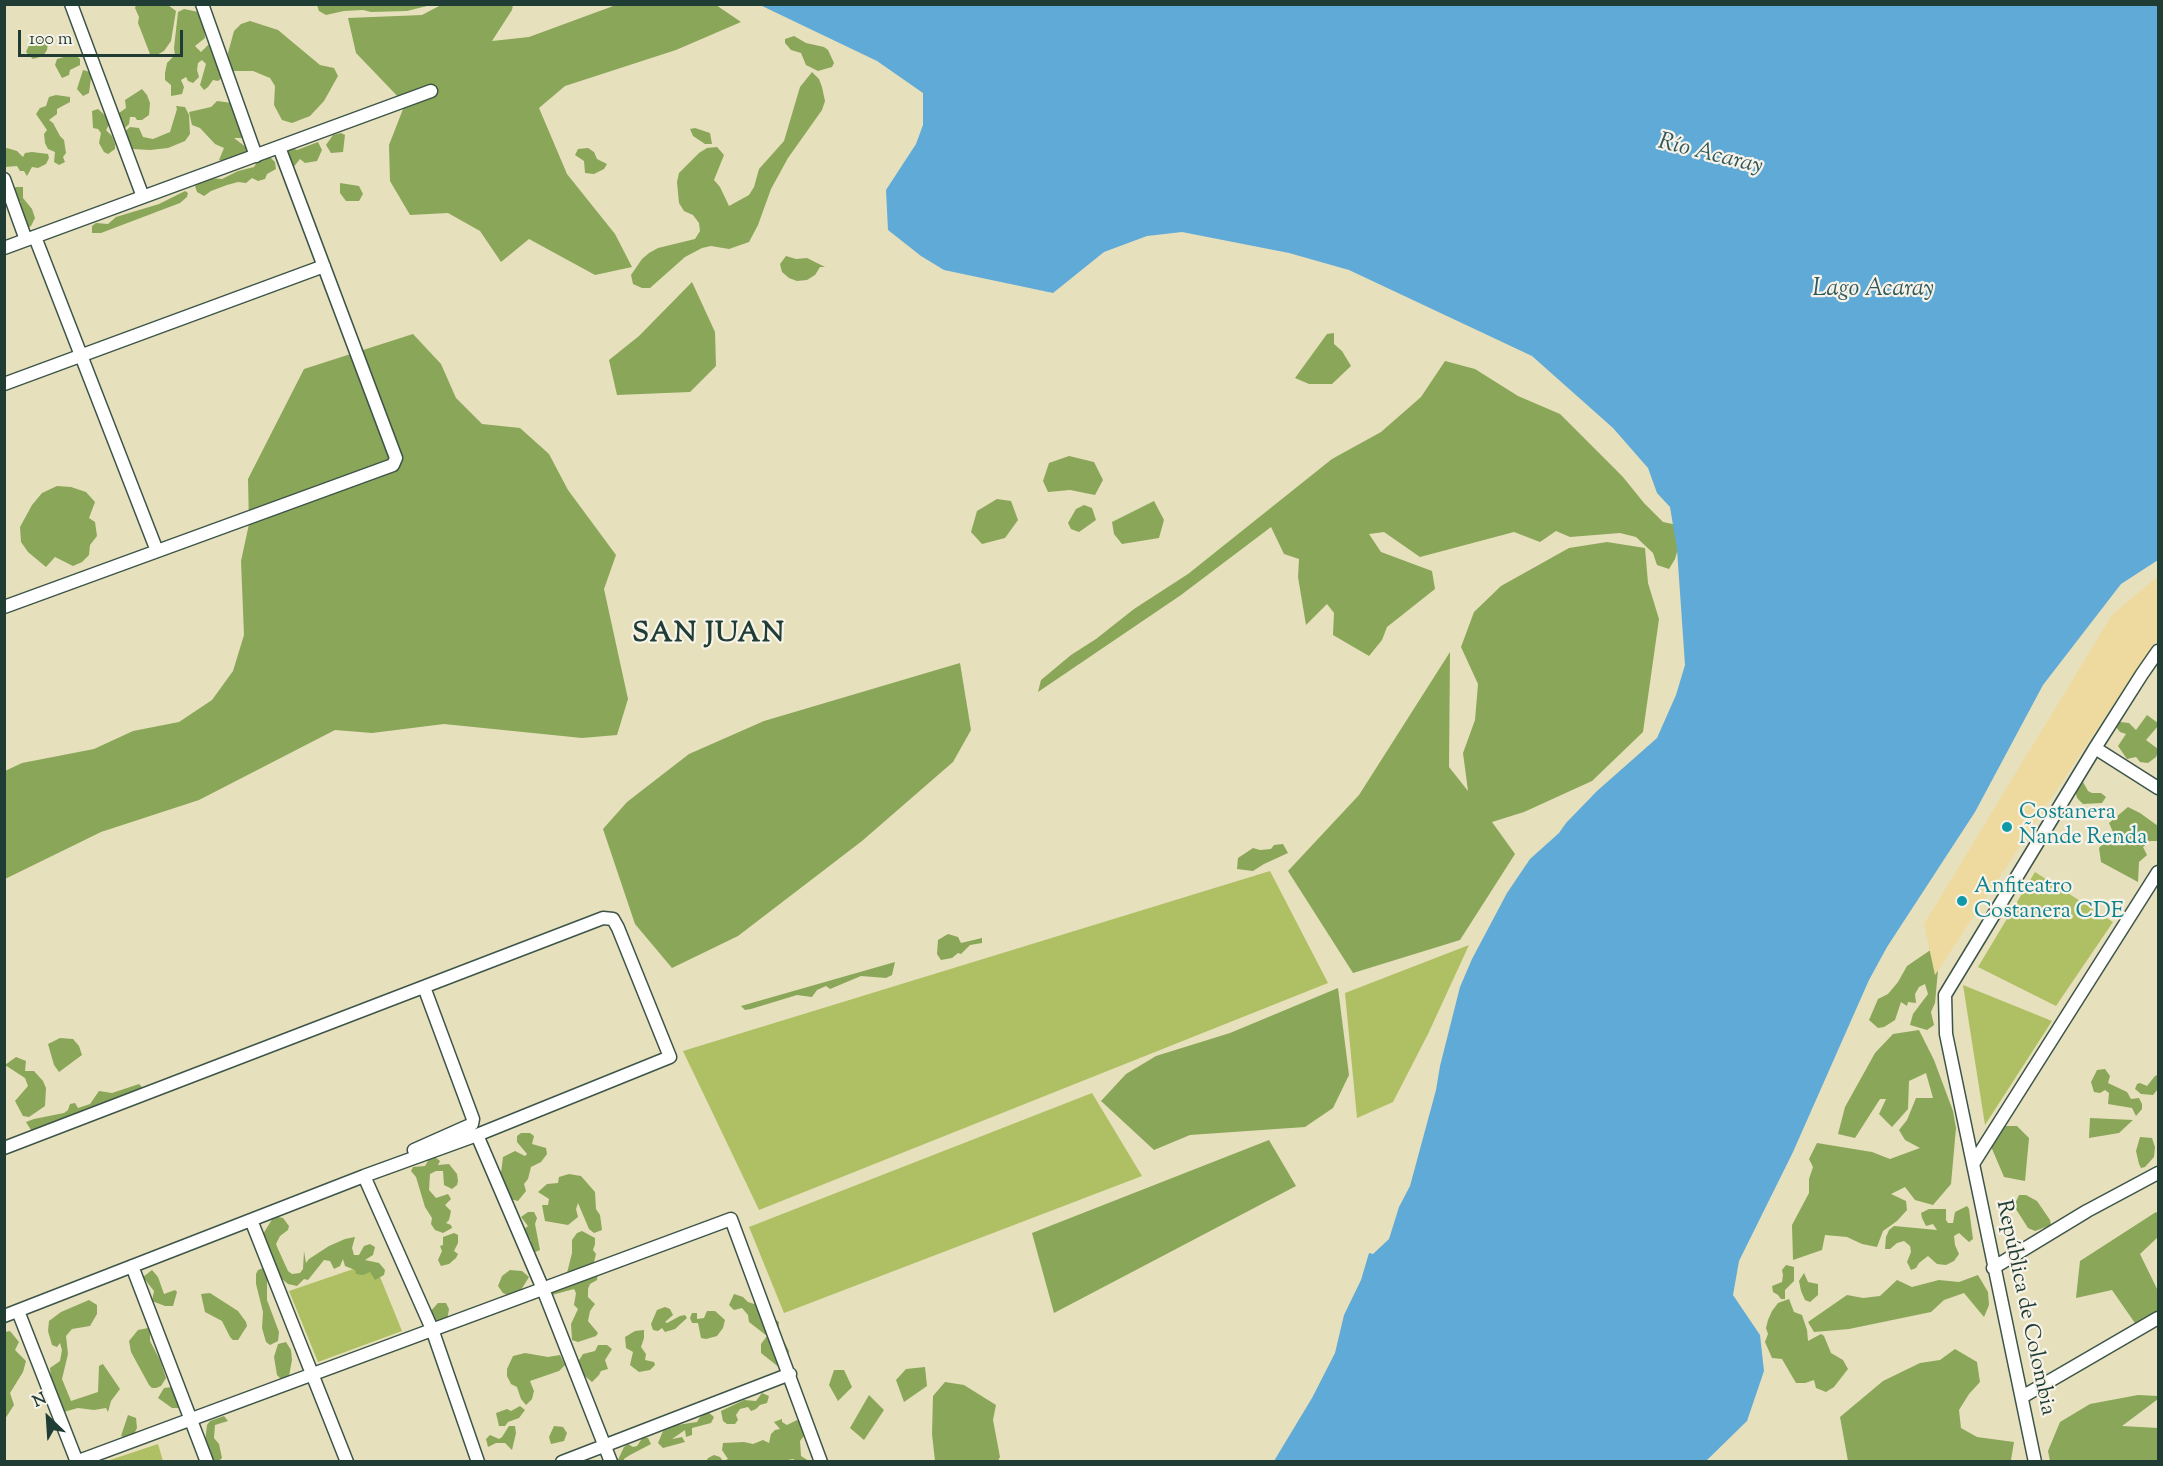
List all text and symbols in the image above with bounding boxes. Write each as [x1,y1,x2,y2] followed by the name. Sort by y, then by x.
[21,18,186,56] scale bar
[29,27,73,53] text: 100 m
[1655,129,1765,183] water label: Río Acaray
[1812,277,1934,305] water label: Lago Acaray
[632,619,786,653] district label: SAN JUAN
[2019,801,2147,852] place label: Costanera Ñande Renda
[2000,820,2014,834] marker: Costanera Ñande Renda
[1974,875,2124,926] place label: Anfiteatro Costanera CDE
[1955,894,1969,908] marker: Anfiteatro Costanera CDE
[1988,1198,2060,1418] street label: República de Colombia
[18,1388,78,1448] north arrow
[30,1388,51,1414] text: N

